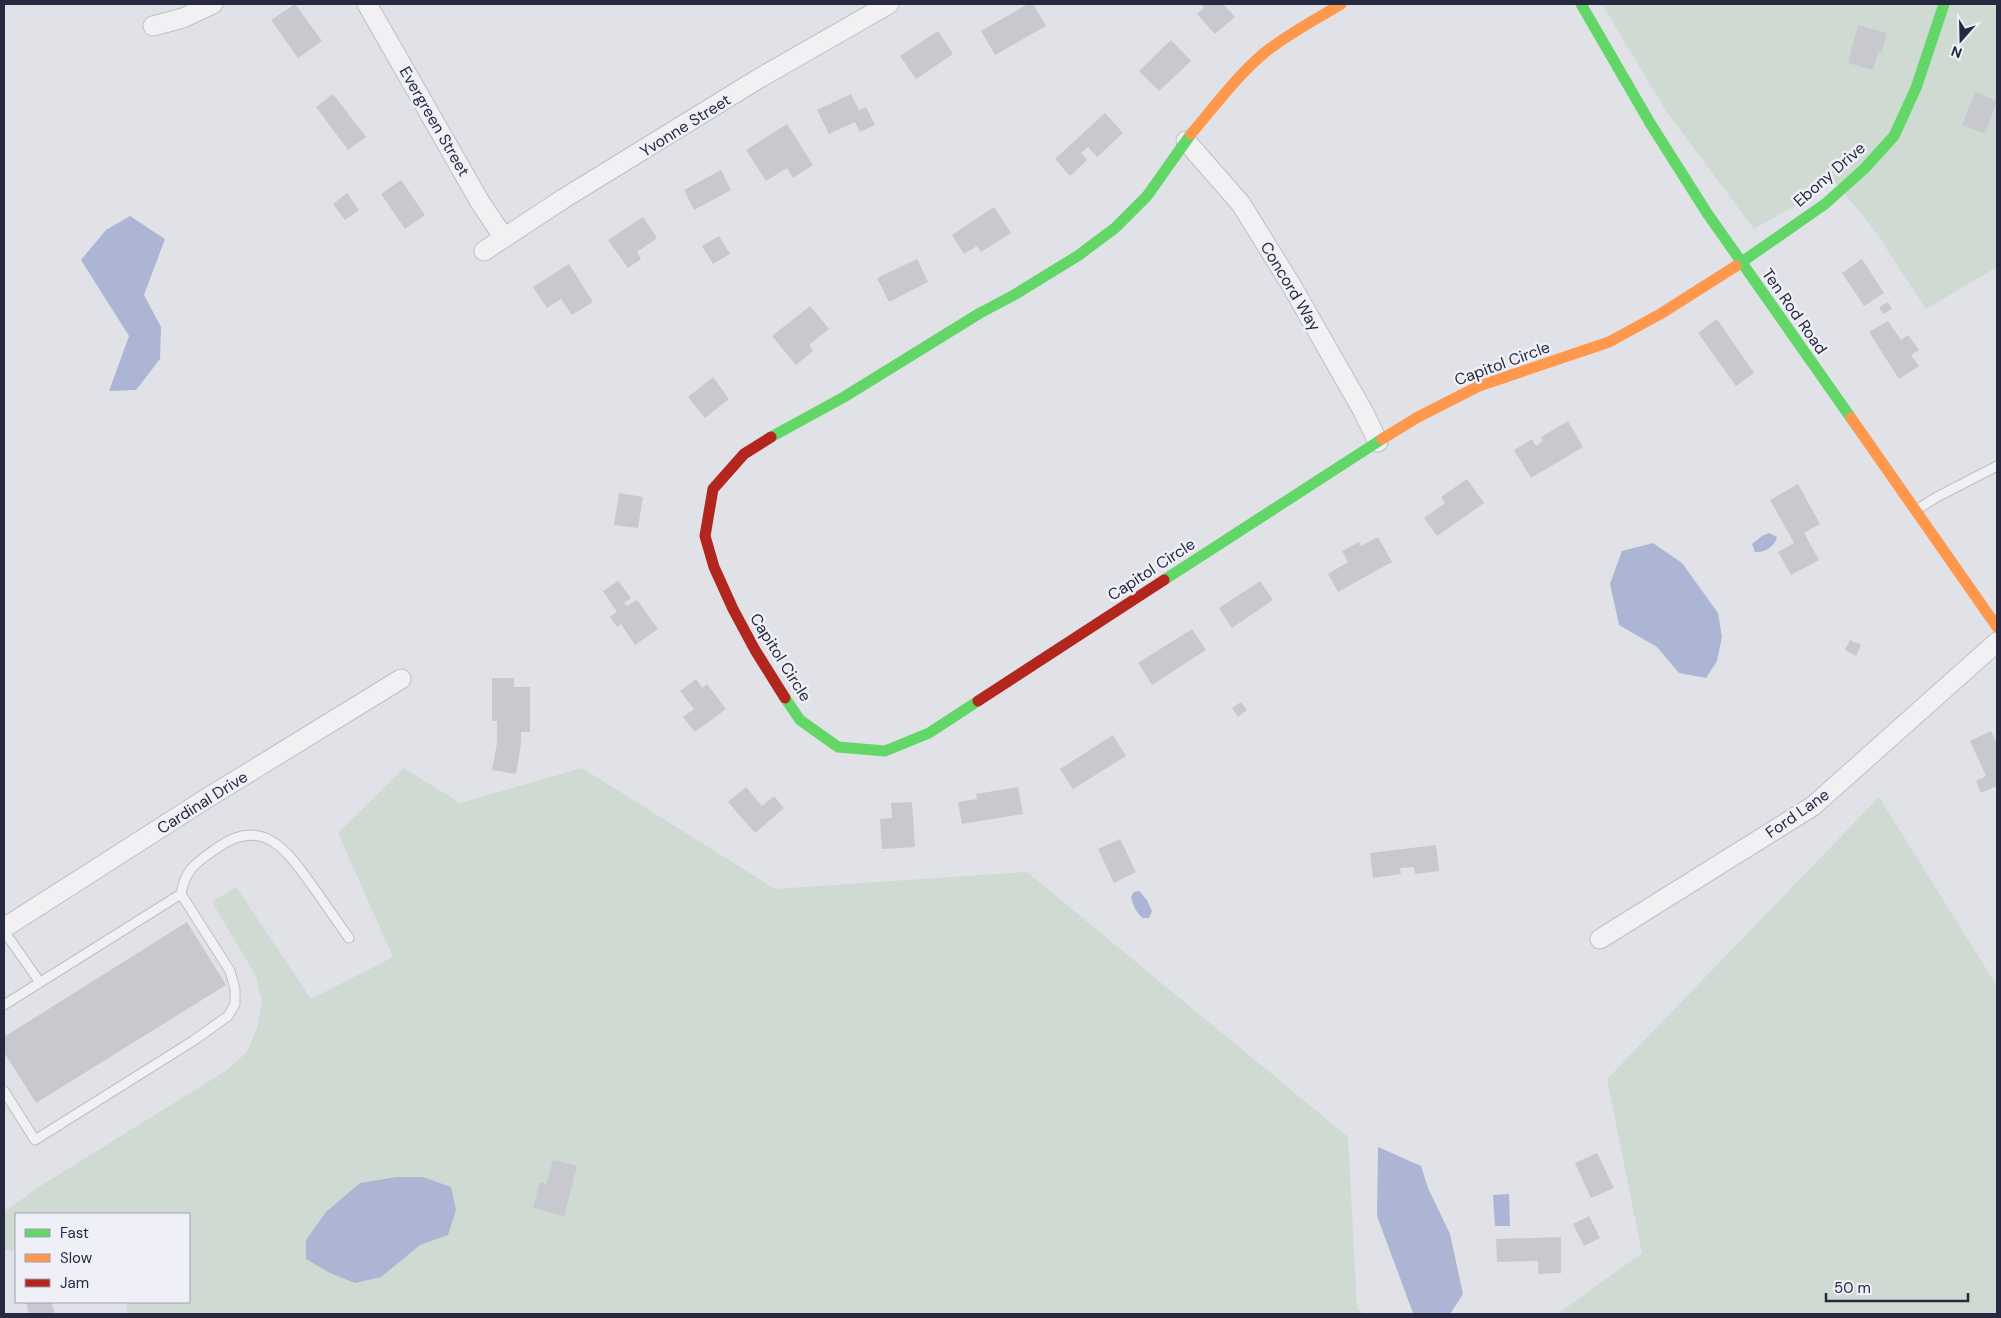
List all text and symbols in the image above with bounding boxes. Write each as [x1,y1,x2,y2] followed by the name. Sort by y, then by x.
[1936,15,1986,65] north arrow
[1949,42,1964,62] text: N
[395,63,475,180] street label: Evergreen Street
[636,89,735,162] street label: Yvonne Street
[1789,137,1870,211] street label: Ebony Drive
[1256,238,1326,335] street label: Concord Way
[1757,264,1832,358] street label: Ten Rod Road
[1452,336,1553,390] street label: Capitol Circle
[1104,533,1199,605] street label: Capitol Circle
[745,609,816,705] street label: Capitol Circle
[153,766,252,839] street label: Cardinal Drive
[1761,784,1833,843] street label: Ford Lane
[15,1213,190,1303] legend
[60,1223,89,1243] text: Fast
[60,1248,93,1268] text: Slow
[1826,1270,1968,1302] scale bar
[60,1273,89,1293] text: Jam
[1834,1278,1871,1298] text: 50 m

